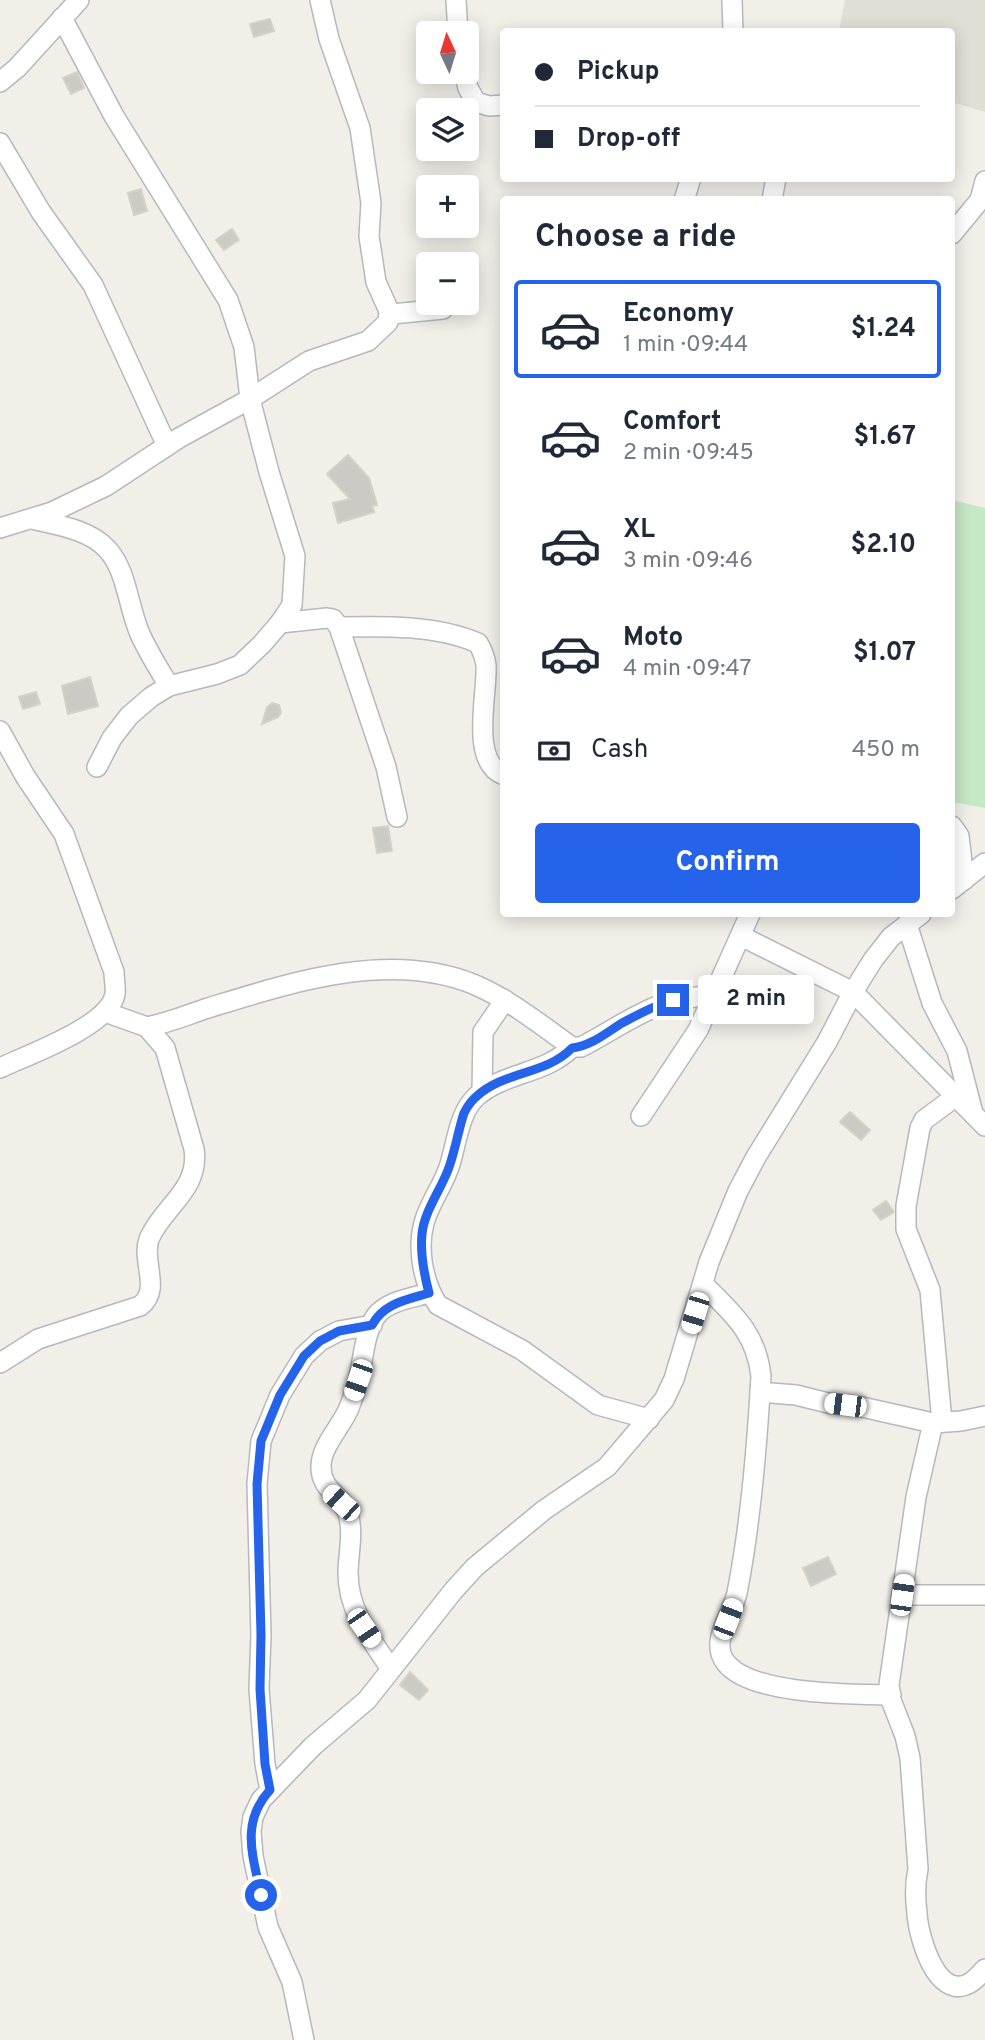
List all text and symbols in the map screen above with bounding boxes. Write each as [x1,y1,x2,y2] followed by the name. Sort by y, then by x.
[416,21,480,84] north arrow
[416,21,479,315] map controls
[577,56,660,89] text: Pickup
[416,98,479,161] button: layers
[577,123,680,156] text: Drop-off
[416,175,479,238] button: +
[535,218,736,258] text: Choose a ride
[416,252,479,315] button: −
[539,298,602,361] icon: car
[623,298,734,331] text: Economy
[851,313,916,346] text: $1.24
[623,331,748,360] text: 1 min · 09:44
[539,406,602,469] icon: car
[623,406,721,439] text: Comfort
[854,421,916,454] text: $1.67
[623,439,754,468] text: 2 min · 09:45
[539,514,602,577] icon: car
[623,514,655,547] text: XL
[851,529,916,562] text: $2.10
[623,547,753,576] text: 3 min · 09:46
[539,622,602,685] icon: car
[623,622,683,655] text: Moto
[853,637,916,670] text: $1.07
[623,655,752,684] text: 4 min · 09:47
[535,732,573,770] icon: cash
[591,734,648,767] text: Cash
[852,736,920,765] text: 450 m
[535,823,920,903] button: Confirm
[698,976,813,1024] callout: 2 min
[657,984,689,1016] route end
[726,985,786,1014] text: 2 min
[679,1290,712,1336] car
[342,1357,375,1403] car
[823,1392,868,1418] car
[319,1481,364,1525] car
[889,1573,916,1617] car
[711,1596,746,1642] car
[344,1605,385,1651] car
[245,1879,277,1911] route start

